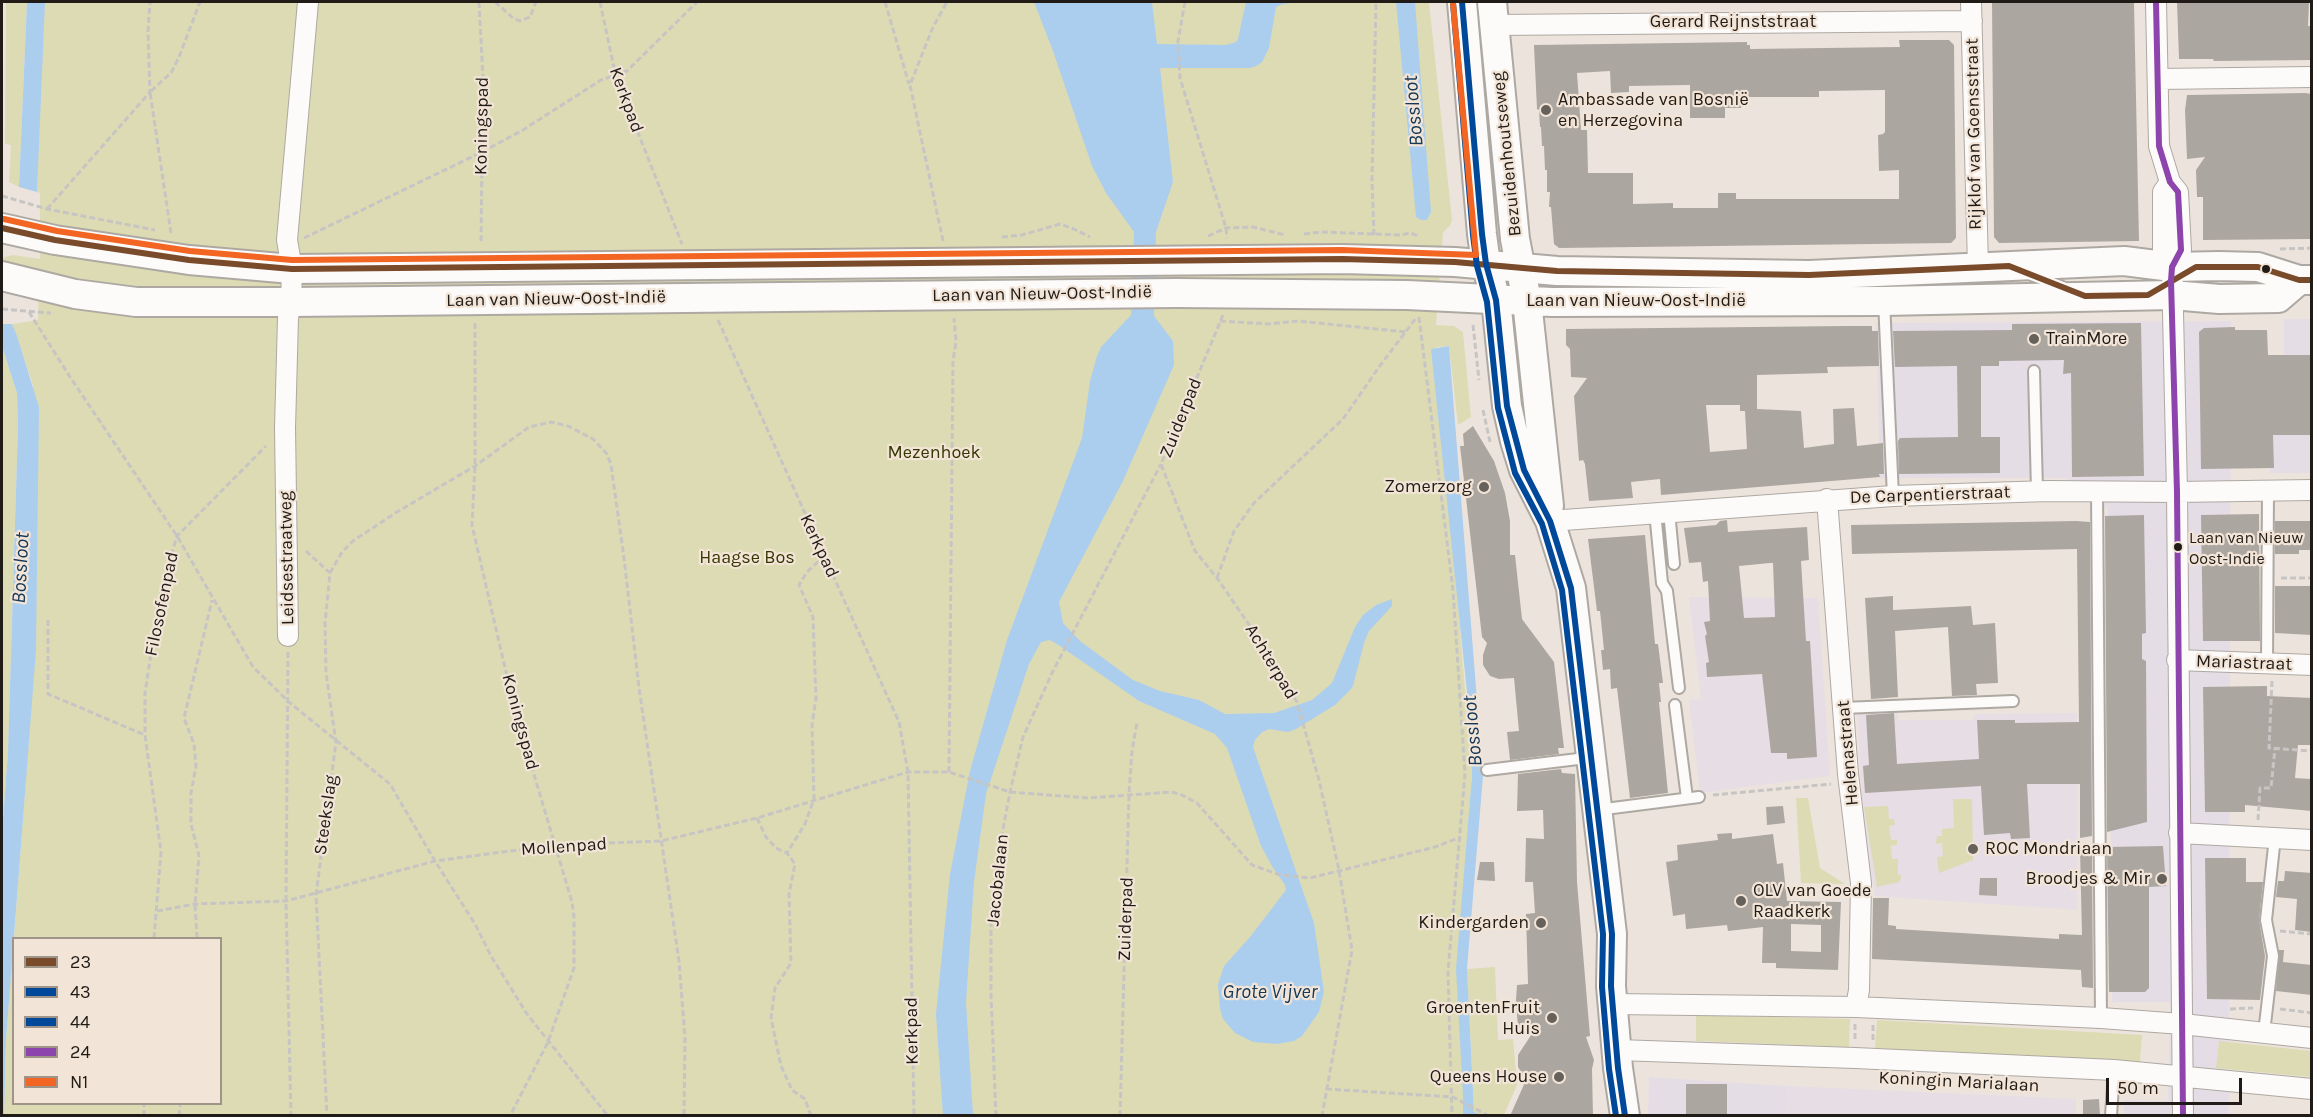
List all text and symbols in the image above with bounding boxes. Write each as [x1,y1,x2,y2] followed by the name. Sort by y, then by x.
[1650,11,1816,33] street label: Gerard Reijnststraat
[1962,38,1986,230] street label: Rijklof van Goensstraat
[604,64,648,136] street label: Kerkpad
[1488,71,1526,237] street label: Bezuidenhoutseweg
[1399,74,1429,148] water label: Bossloot
[470,77,494,175] street label: Koningspad
[1558,89,1749,132] place label: Ambassade van Bosnië en Herzegovina
[1539,103,1553,117] marker: Ambassade van Bosnië en Herzegovina
[2260,263,2272,275] unlabelled marker
[932,281,1152,307] street label: Laan van Nieuw-Oost-Indië
[446,286,666,312] street label: Laan van Nieuw-Oost-Indië
[1526,290,1746,312] street label: Laan van Nieuw-Oost-Indië
[2046,328,2127,350] place label: TrainMore
[2027,332,2041,346] marker: TrainMore
[1155,375,1207,461] street label: Zuiderpad
[887,442,981,464] park label: Mezenhoek
[1384,476,1472,498] place label: Zomerzorg
[1477,480,1491,494] marker: Zomerzorg
[1849,481,2011,509] street label: De Carpentierstraat
[275,491,299,625] street label: Leidsestraatweg
[795,511,843,581] street label: Kerkpad
[2189,528,2303,566] place label: Laan van Nieuw Oost-Indie
[7,532,35,604] water label: Bossloot
[2172,541,2184,553] marker: Laan van Nieuw Oost-Indie
[699,547,795,569] park label: Haagse Bos
[140,550,184,658] street label: Filosofenpad
[1240,620,1302,704] street label: Achterpad
[2196,651,2292,675] street label: Mariastraat
[497,672,543,772] street label: Koningspad
[1458,694,1488,768] water label: Bossloot
[1833,699,1863,807] street label: Helenastraat
[310,773,342,857] street label: Steekslag
[520,833,608,861] street label: Mollenpad
[982,833,1014,927] street label: Jacobalaan
[1985,838,2112,860] place label: ROC Mondriaan
[1966,842,1980,856] marker: ROC Mondriaan
[2025,868,2150,890] place label: Broodjes & Mir
[2155,872,2169,886] marker: Broodjes & Mir
[1114,876,1138,962] street label: Zuiderpad
[1753,880,1871,922] place label: OLV van Goede Raadkerk
[1734,894,1748,908] marker: OLV van Goede Raadkerk
[1418,912,1529,934] place label: Kindergarden
[1534,916,1548,930] marker: Kindergarden
[12,937,222,1105] legend
[70,951,91,973] text: 23
[1223,980,1317,1004] water label: Grote Vijver
[70,981,91,1003] text: 43
[901,997,923,1065] street label: Kerkpad
[1426,997,1540,1040] place label: GroentenFruit Huis
[70,1011,90,1033] text: 44
[1545,1011,1559,1025] marker: GroentenFruit Huis
[70,1041,90,1063] text: 24
[1430,1066,1547,1088] place label: Queens House
[2109,1066,2246,1104] scale bar
[1878,1067,2040,1097] street label: Koningin Marialaan
[1552,1070,1566,1084] marker: Queens House
[70,1071,88,1093] text: N1
[2117,1077,2159,1099] text: 50 m

